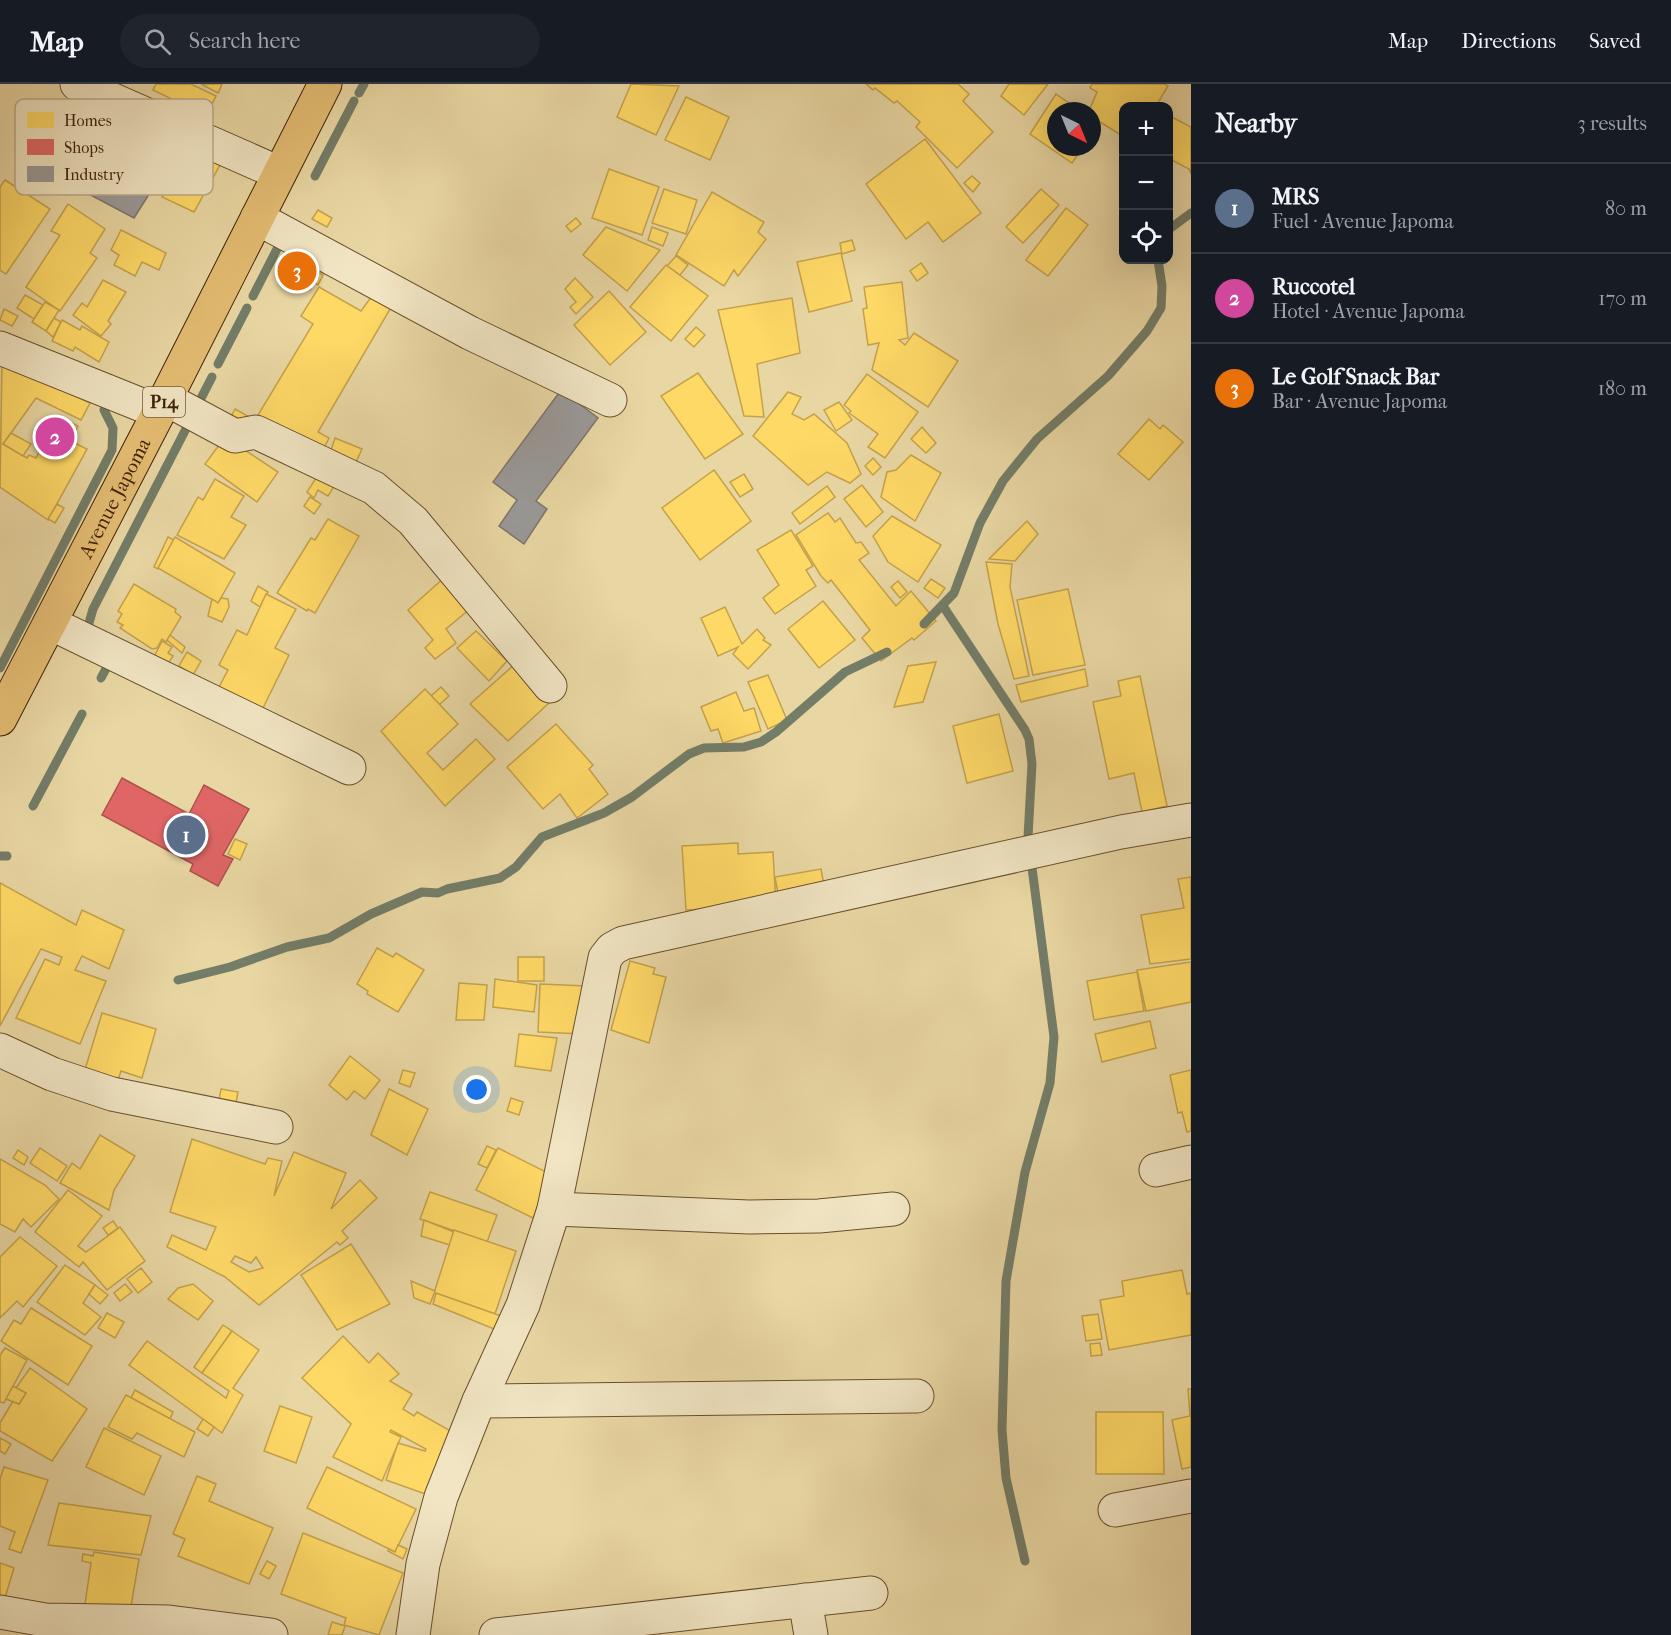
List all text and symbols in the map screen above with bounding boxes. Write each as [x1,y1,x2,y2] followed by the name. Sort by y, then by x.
[120,14,540,68] search box
[30,25,84,58] text: Map
[141,25,174,58] icon: search
[189,28,300,54] text: Search here
[1388,29,1428,53] text: Map
[1461,29,1556,53] text: Directions
[1589,29,1641,53] text: Saved
[15,99,213,195] legend
[1047,102,1101,156] north arrow
[1119,102,1173,264] map controls
[1119,102,1173,156] button: +
[1215,108,1297,139] text: Nearby
[64,111,112,130] text: Homes
[1578,112,1647,135] text: 3 results
[64,138,104,157] text: Shops
[1119,156,1173,210] button: −
[64,165,125,184] text: Industry
[1272,184,1319,210] text: MRS
[1231,197,1238,220] text: 1
[1605,197,1647,220] text: 80 m
[1119,210,1173,264] button: locate
[1272,210,1454,233] text: Fuel · Avenue Japoma
[278,248,316,294] pin: 3
[1272,274,1355,300] text: Ruccotel
[1229,287,1240,310] text: 2
[1598,287,1647,310] text: 170 m
[1272,300,1465,323] text: Hotel · Avenue Japoma
[1272,364,1439,390] text: Le Golf Snack Bar
[1230,377,1239,400] text: 3
[1598,377,1647,400] text: 180 m
[143,387,185,417] road number: P14
[1272,390,1447,413] text: Bar · Avenue Japoma
[36,414,74,460] pin: 2
[73,433,155,563] street label: Avenue Japoma
[166,812,206,858] pin: 1
[462,1075,491,1104] your location

